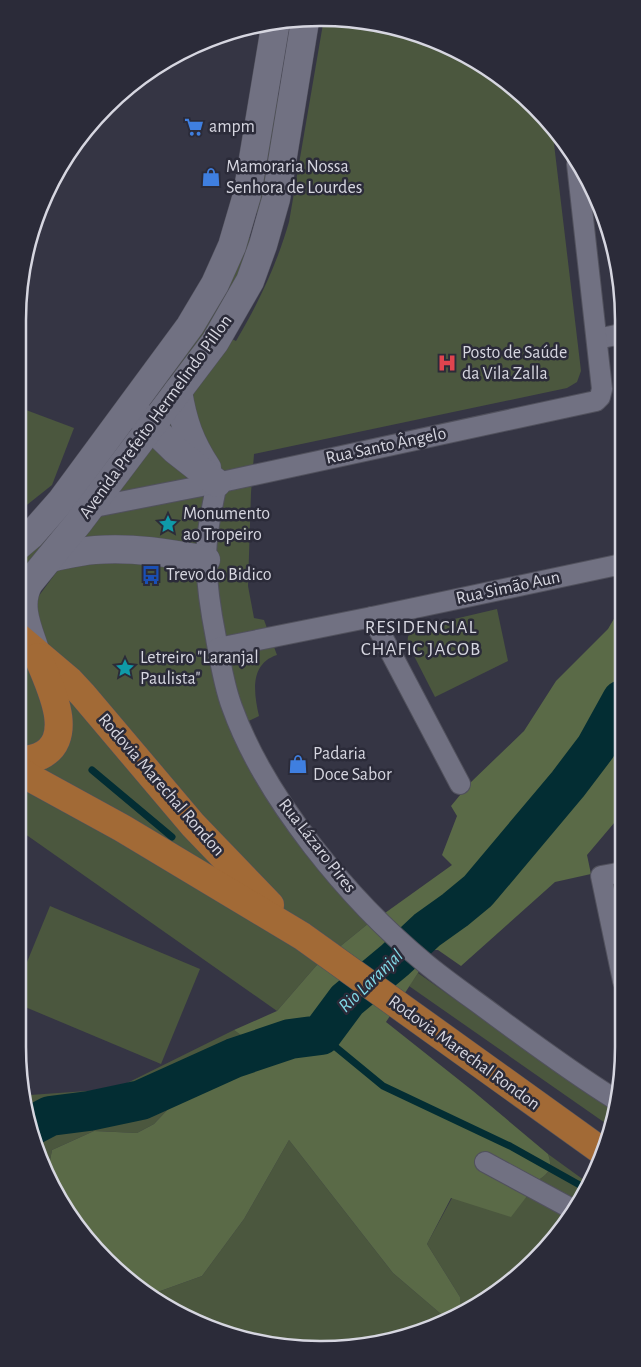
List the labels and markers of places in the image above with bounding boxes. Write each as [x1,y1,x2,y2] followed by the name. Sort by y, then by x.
[183,116,205,138] supermarket icon: ampm
[209,118,255,136] place label: ampm
[226,158,362,197] place label: Mamoraria Nossa Senhora de Lourdes
[200,166,222,188] shop icon: Mamoraria Nossa Senhora de Lourdes
[462,344,567,383] place label: Posto de Saúde da Vila Zalla
[436,352,458,374] hospital icon: Posto de Saúde da Vila Zalla
[183,505,270,544] place label: Monumento ao Tropeiro
[157,513,179,535] place icon: Monumento ao Tropeiro
[140,564,162,586] bus stop icon: Trevo do Bidico
[166,566,272,584] place label: Trevo do Bidico
[140,649,259,688] place label: Letreiro "Laranjal Paulista"
[114,657,136,679] place icon: Letreiro "Laranjal Paulista"
[313,745,392,784] place label: Padaria Doce Sabor
[287,753,309,775] shop icon: Padaria Doce Sabor

